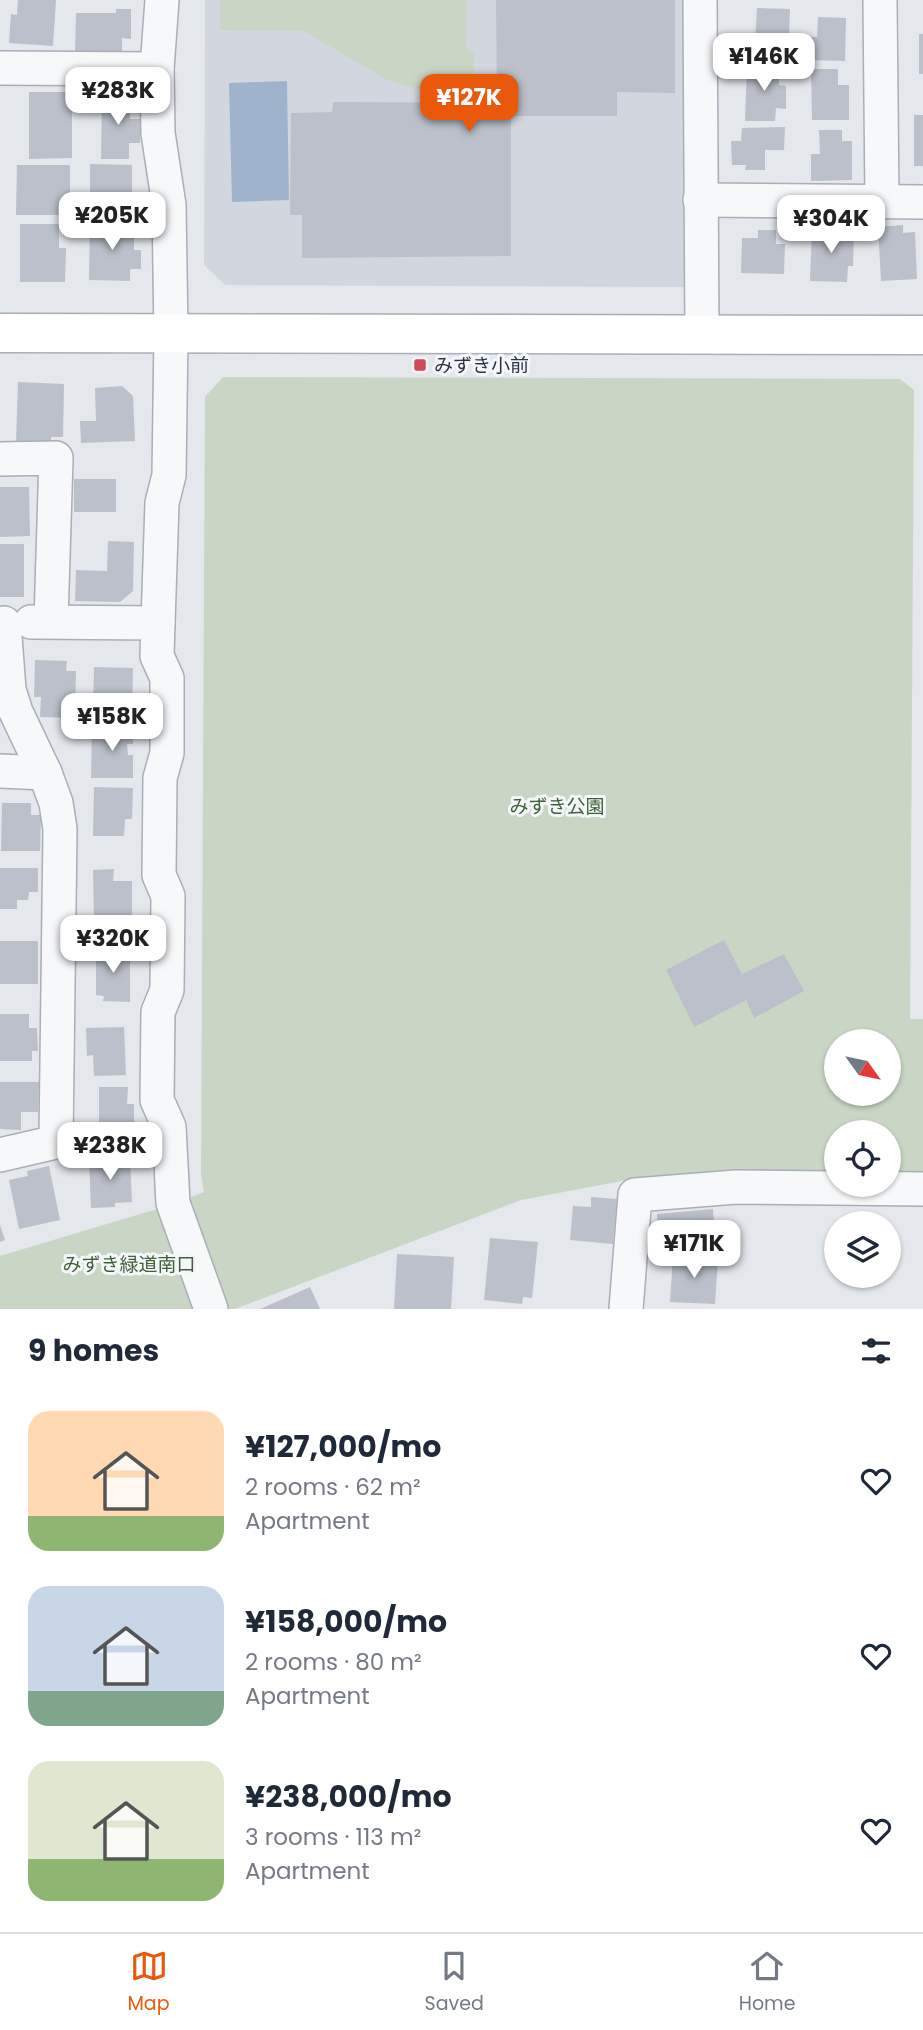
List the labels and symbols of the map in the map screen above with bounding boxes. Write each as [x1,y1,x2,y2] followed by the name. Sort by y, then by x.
[715,34,813,93] pin: ¥146K
[69,68,167,127] pin: ¥283K
[420,74,518,134] pin: ¥127K
[63,192,161,252] pin: ¥205K
[782,196,880,255] pin: ¥304K
[434,352,529,379] place label: みずき小前
[412,357,428,373] marker: みずき小前
[63,694,161,753] pin: ¥158K
[509,793,605,820] park label: みずき公園
[64,916,162,975] pin: ¥320K
[824,1029,901,1106] north arrow
[61,1122,159,1182] pin: ¥238K
[645,1220,743,1280] pin: ¥171K
[62,1251,196,1278] park label: みずき緑道南口

